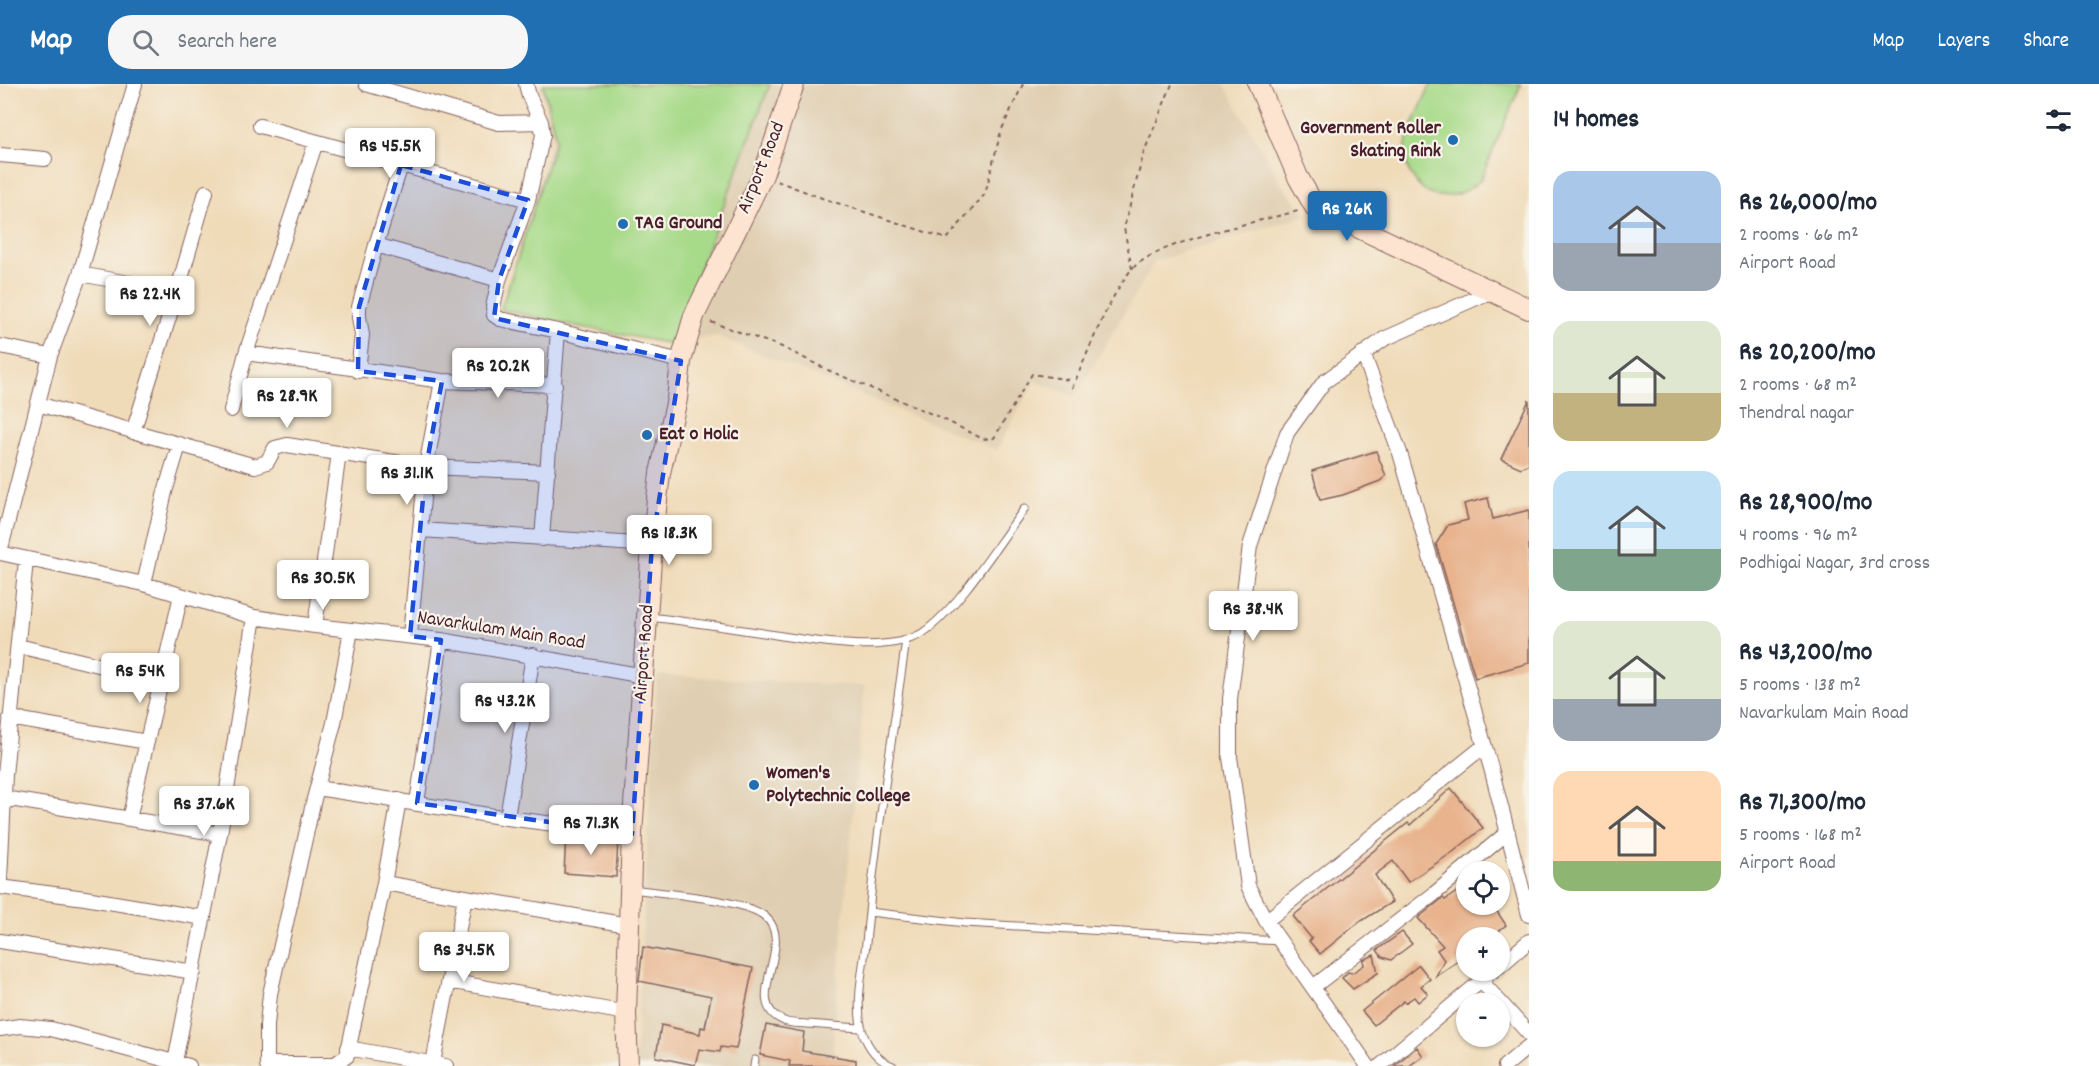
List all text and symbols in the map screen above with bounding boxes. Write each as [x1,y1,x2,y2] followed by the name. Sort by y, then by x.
[108,15,528,69] search box
[30,22,72,62] text: Map
[129,26,162,59] icon: search
[177,27,277,58] text: Search here
[1873,27,1904,57] text: Map
[1937,27,1990,57] text: Layers
[2023,27,2069,57] text: Share
[1553,102,1639,139] text: 14 homes
[2042,104,2075,137] icon: filters
[1300,115,1442,166] place label: Government Roller Skating Rink
[731,118,793,218] street label: Airport Road
[328,128,452,179] pin: Rs 45.5K
[359,133,421,161] text: Rs 45.5K
[1446,133,1460,147] marker: Government Roller Skating Rink
[1739,185,1877,222] text: Rs 26,000/mo
[1298,191,1396,242] pin: Rs 26K
[1601,195,1673,267] icon: home
[1322,196,1372,224] text: Rs 26K
[635,210,722,238] place label: TAG Ground
[616,217,630,231] marker: TAG Ground
[1739,222,1859,250] text: 2 rooms · 66 m²
[1739,250,1836,278] text: Airport Road
[88,276,212,327] pin: Rs 22.4K
[119,281,181,309] text: Rs 22.4K
[1739,335,1876,372] text: Rs 20,200/mo
[1601,345,1673,417] icon: home
[436,348,560,399] pin: Rs 20.2K
[466,353,530,381] text: Rs 20.2K
[1739,372,1857,400] text: 2 rooms · 68 m²
[225,378,349,429] pin: Rs 28.9K
[256,383,318,411] text: Rs 28.9K
[1739,400,1854,428] text: Thendral nagar
[659,421,739,449] place label: Eat o Holic
[640,428,654,442] marker: Eat o Holic
[345,455,469,506] pin: Rs 31.1K
[381,460,433,488] text: Rs 31.1K
[1739,485,1872,522] text: Rs 28,900/mo
[1601,495,1673,567] icon: home
[607,515,731,566] pin: Rs 18.3K
[641,520,697,548] text: Rs 18.3K
[1739,522,1858,550] text: 4 rooms · 96 m²
[1739,550,1930,578] text: Podhigai Nagar, 3rd cross
[261,560,385,611] pin: Rs 30.5K
[291,565,355,593] text: Rs 30.5K
[1191,591,1315,642] pin: Rs 38.4K
[1223,596,1283,624] text: Rs 38.4K
[415,604,587,658] street label: Navarkulam Main Road
[628,604,662,702] street label: Airport Road
[1739,635,1872,672] text: Rs 43,200/mo
[1601,645,1673,717] icon: home
[91,653,189,704] pin: Rs 54K
[115,658,165,686] text: Rs 54K
[1739,672,1861,700] text: 5 rooms · 138 m²
[443,683,567,734] pin: Rs 43.2K
[474,688,536,716] text: Rs 43.2K
[1739,700,1909,728] text: Navarkulam Main Road
[766,760,911,811] place label: Women's Polytechnic College
[747,778,761,792] marker: Women's Polytechnic College
[1739,785,1866,822] text: Rs 71,300/mo
[142,786,266,837] pin: Rs 37.6K
[173,791,235,819] text: Rs 37.6K
[1601,795,1673,867] icon: home
[529,805,653,856] pin: Rs 71.3K
[563,810,619,838] text: Rs 71.3K
[1739,822,1862,850] text: 5 rooms · 168 m²
[1739,850,1836,878] text: Airport Road
[1456,861,1510,1047] map controls
[1456,861,1510,915] button: locate
[1456,927,1510,981] button: +
[402,932,526,983] pin: Rs 34.5K
[433,937,495,965] text: Rs 34.5K
[1456,993,1510,1047] button: −

